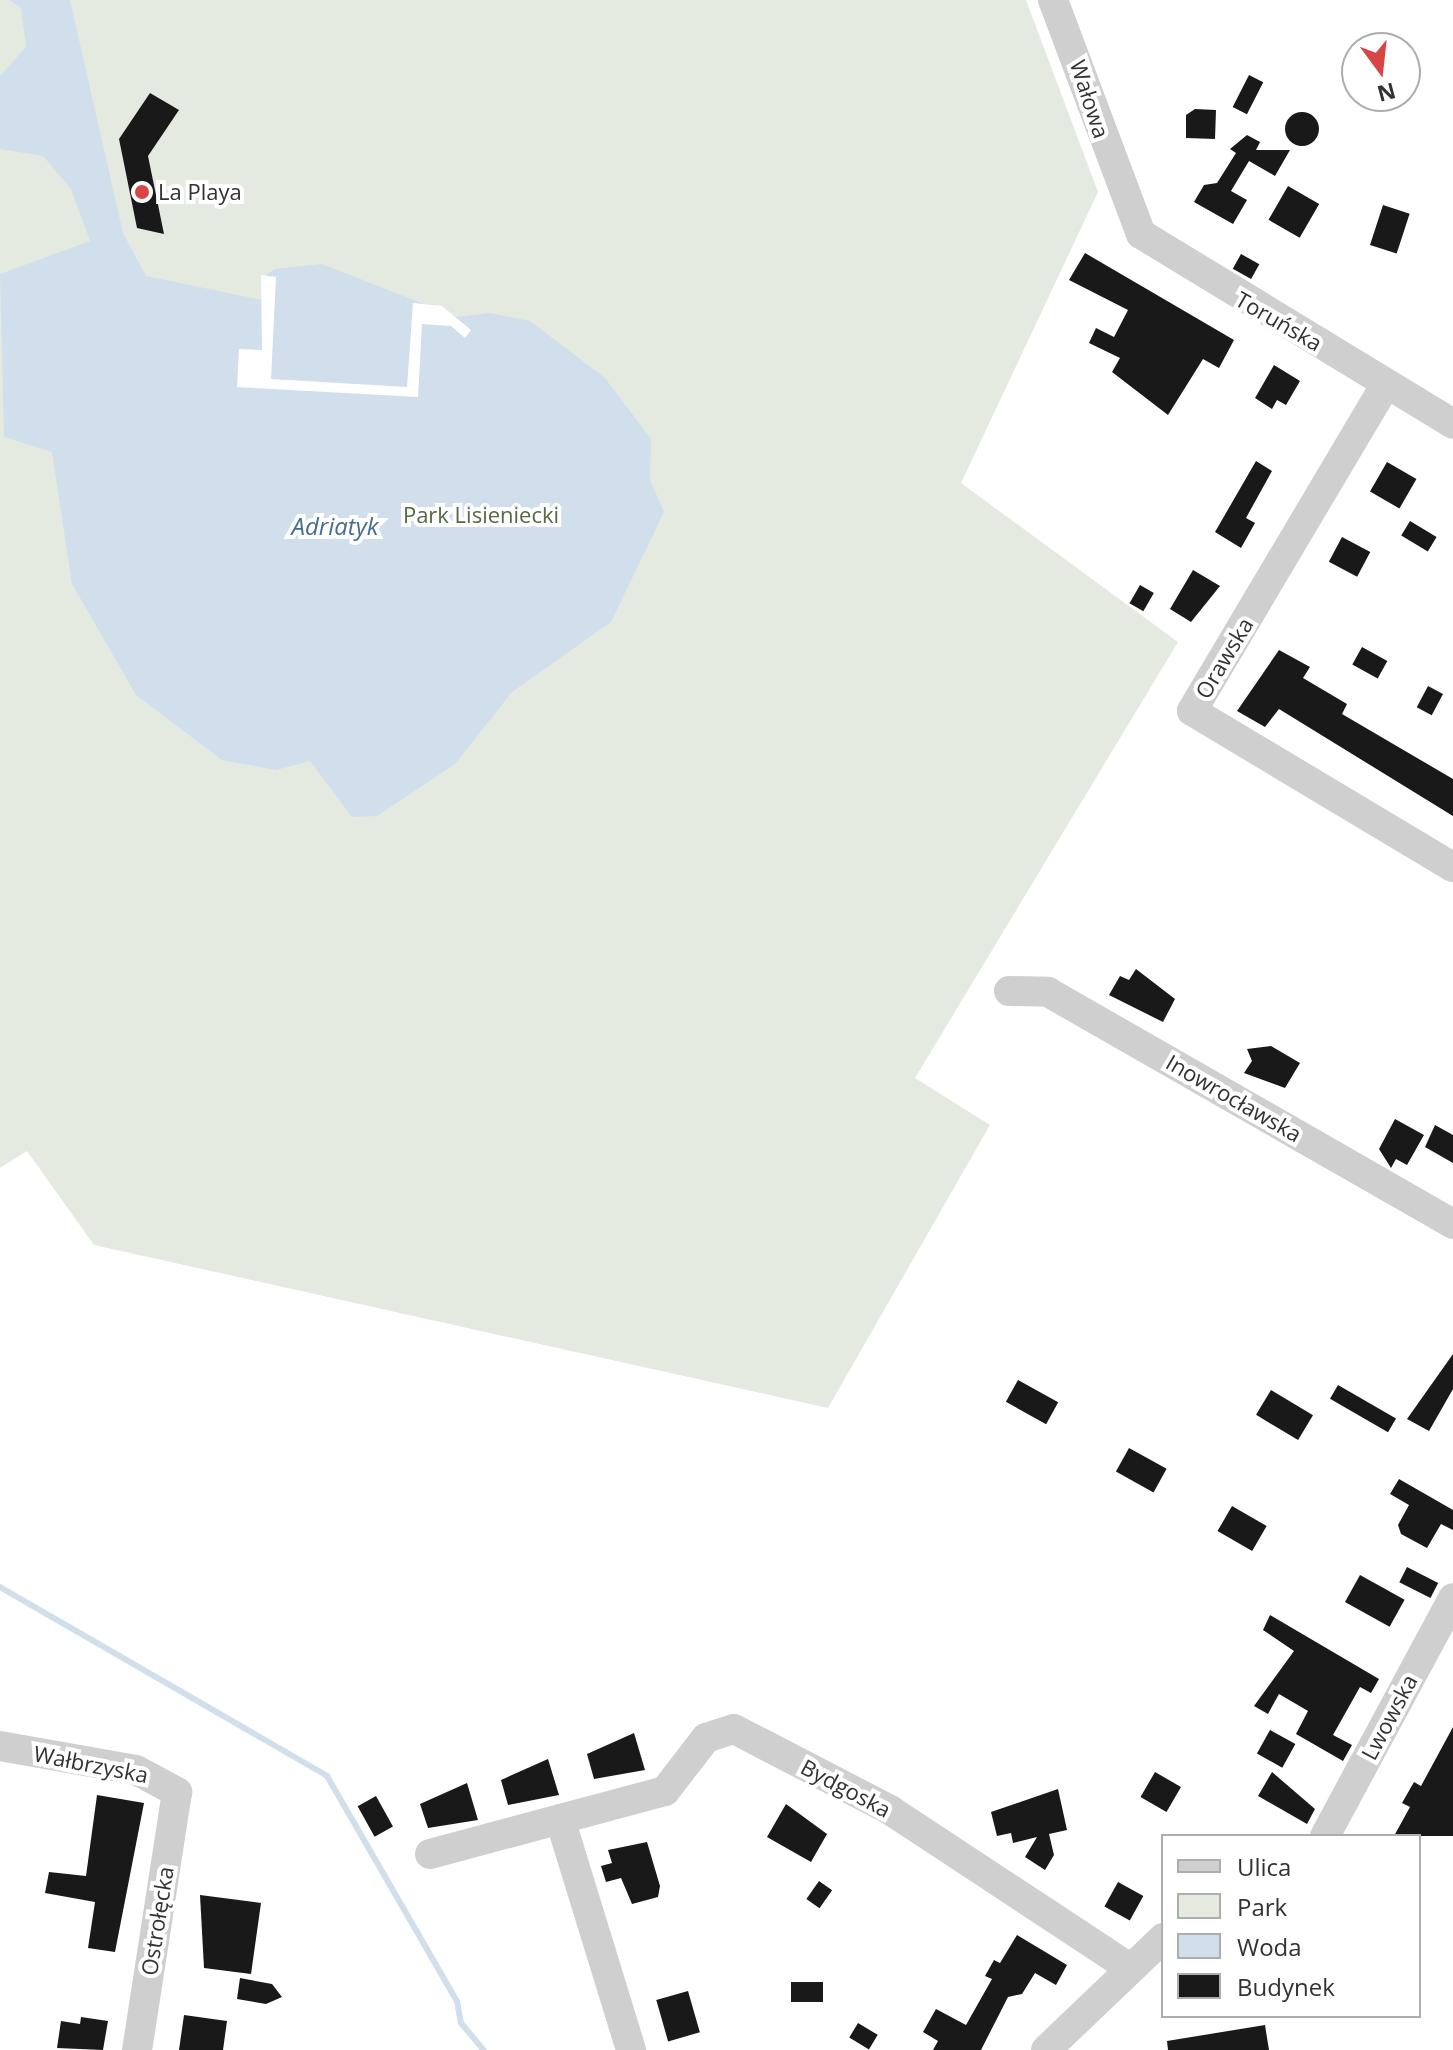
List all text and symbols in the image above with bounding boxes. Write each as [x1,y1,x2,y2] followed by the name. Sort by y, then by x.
[1341,32,1421,112] north arrow
[1065,57,1115,141] street label: Wałowa
[1374,76,1399,110] text: N
[158,179,242,205] place label: La Playa
[133,183,151,201] marker: La Playa
[1231,286,1327,356] street label: Toruńska
[403,502,559,528] park label: Park Lisieniecki
[291,512,379,540] water label: Adriatyk
[1190,613,1258,703] street label: Orawska
[1162,1049,1306,1147] street label: Inowrocławska
[1355,1670,1423,1764] street label: Lwowska
[31,1740,151,1788] street label: Wałbrzyska
[796,1753,896,1823] street label: Bydgoska
[1161,1834,1421,2018] legend
[1237,1850,1291,1883] text: Ulica
[135,1865,179,1977] street label: Ostrołęcka
[1237,1890,1287,1923] text: Park
[1237,1930,1302,1963] text: Woda
[1237,1970,1335,2003] text: Budynek

